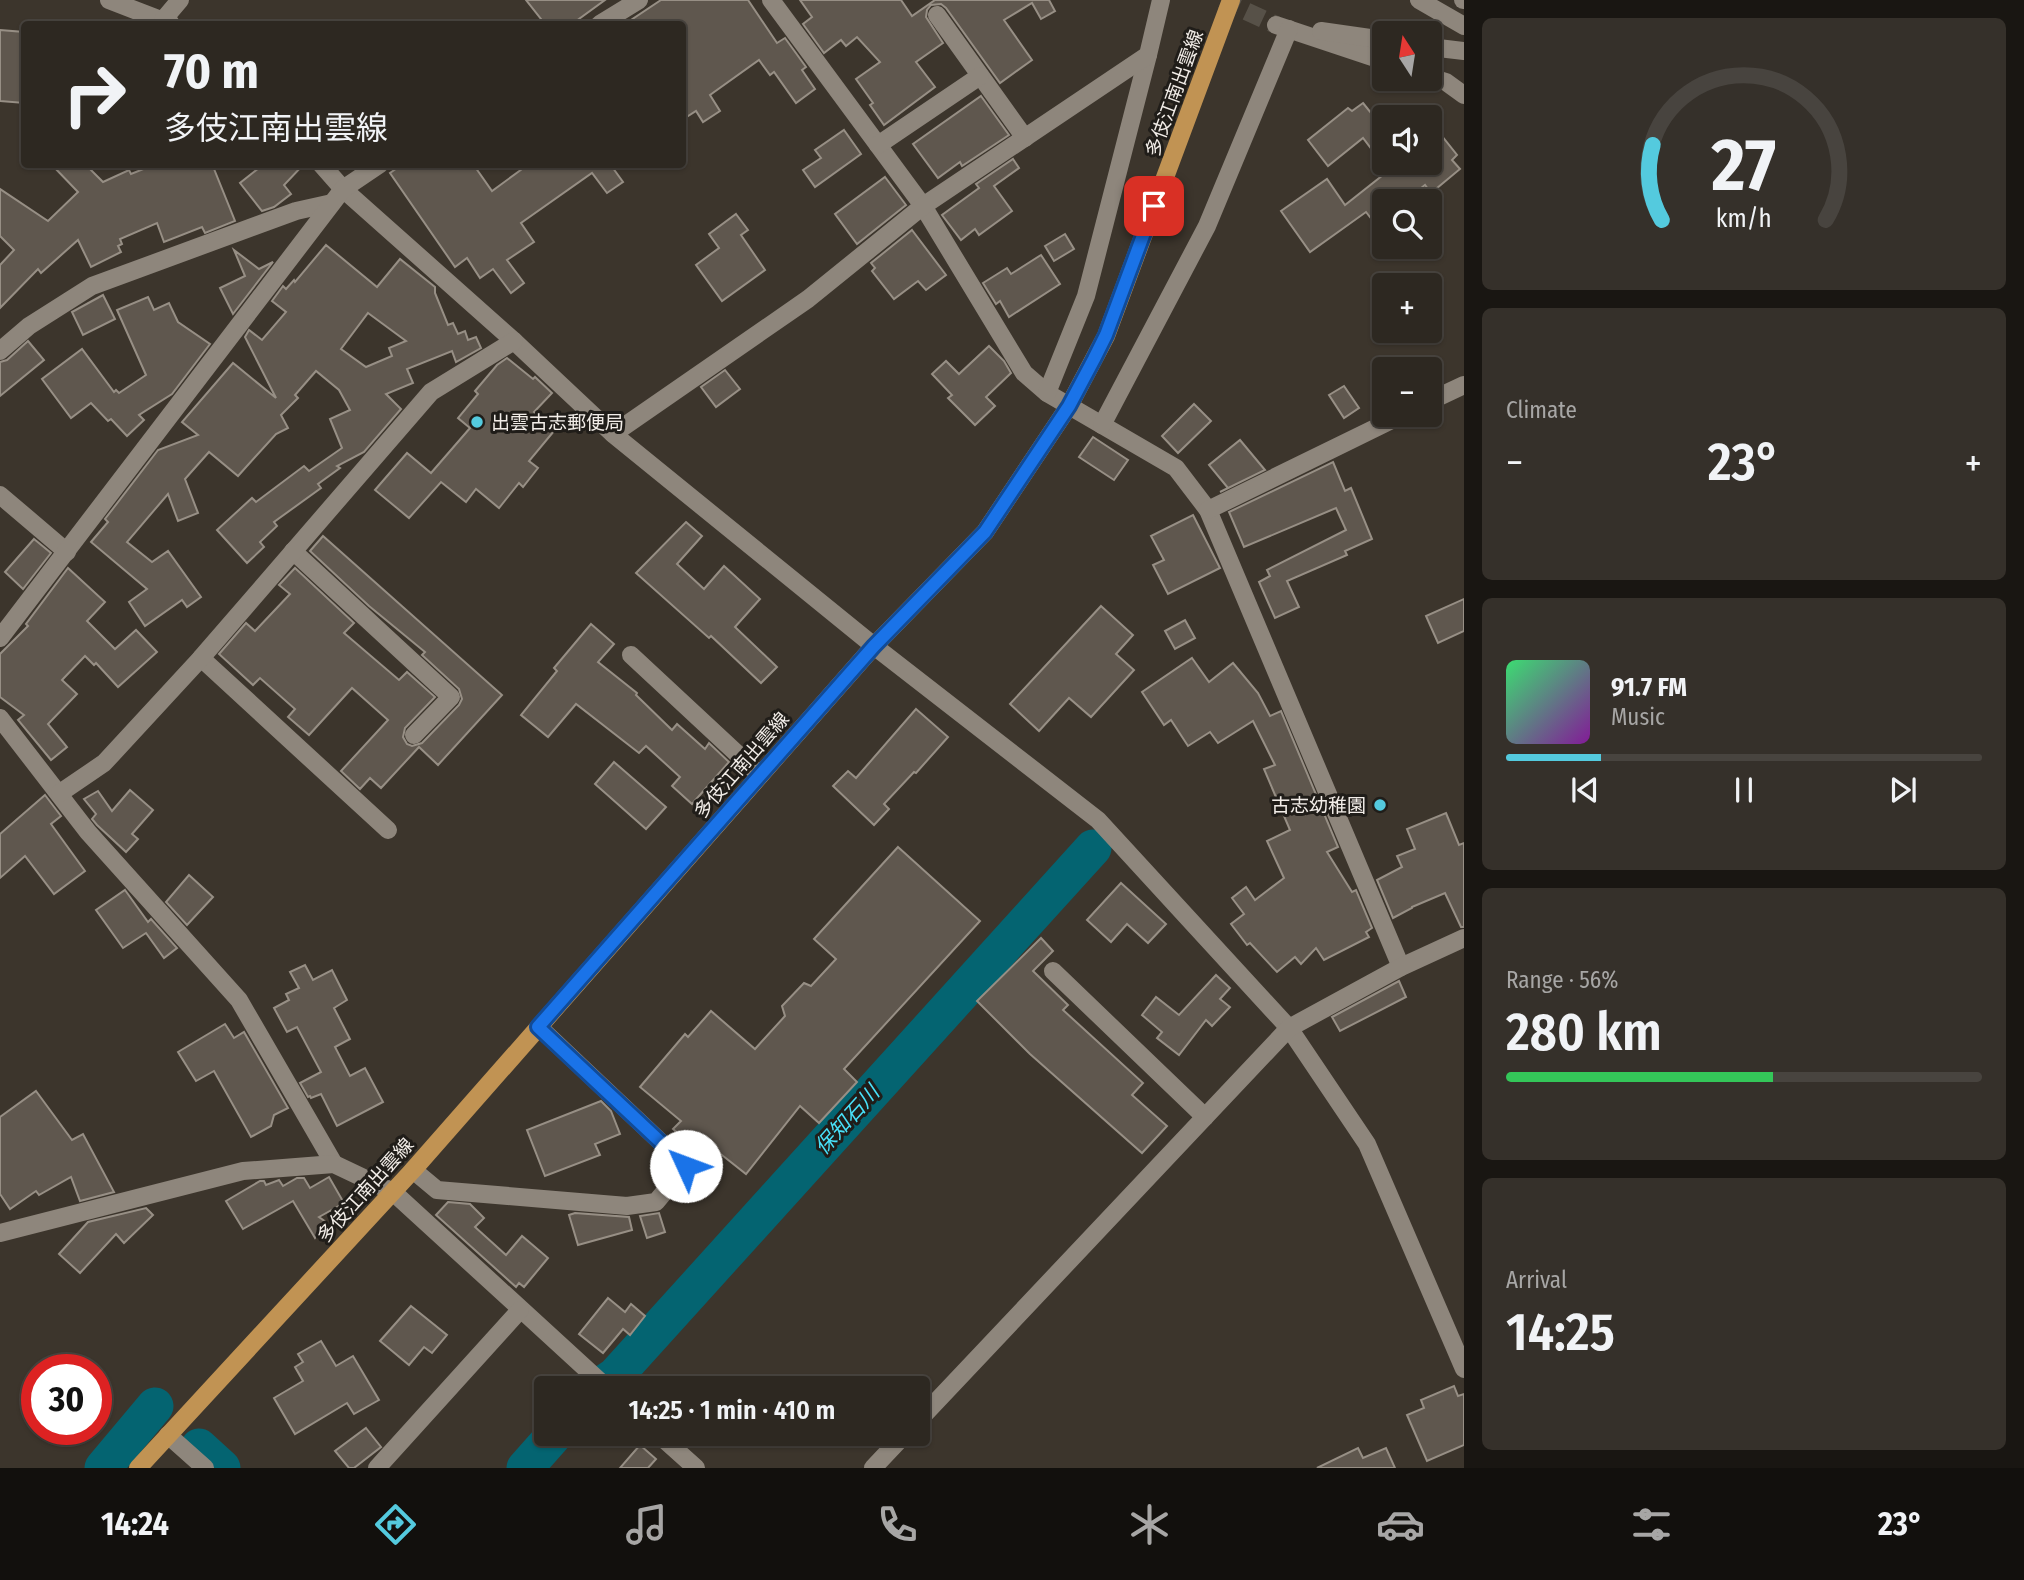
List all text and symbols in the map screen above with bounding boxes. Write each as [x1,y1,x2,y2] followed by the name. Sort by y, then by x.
[1372,21,1442,91] north arrow
[1372,21,1442,427] map controls
[1141,27,1208,160] street label: 多伎江南出雲線
[164,42,259,101] text: 70 m
[49,49,140,140] icon: right
[1372,105,1442,175] button: sound
[164,109,388,147] text: 多伎江南出雲線
[1711,122,1776,209] text: 27
[1124,176,1184,236] pin
[1135,187,1173,225] icon: arrive
[1372,189,1442,259] button: search
[1716,204,1772,234] text: km/h
[1372,273,1442,343] button: +
[1372,357,1442,427] button: −
[1506,396,1577,424] text: Climate
[491,411,624,434] place label: 出雲古志郵便局
[469,414,485,430] marker: 出雲古志郵便局
[1708,431,1780,494] text: 23°
[1506,440,1523,486] text: −
[1965,440,1982,486] text: +
[1611,672,1687,703] text: 91.7 FM
[1611,703,1665,731] text: Music
[689,708,794,823] street label: 多伎江南出雲線
[1566,771,1604,809] icon: previous
[1725,771,1763,809] icon: pause
[1884,771,1922,809] icon: next
[1271,794,1366,817] place label: 古志幼稚園
[1372,797,1388,813] marker: 古志幼稚園
[1506,966,1618,994] text: Range · 56%
[1506,1001,1662,1064] text: 280 km
[809,1079,886,1160] water label: 保知石川
[649,1129,723,1203] position arrow
[312,1133,418,1247] street label: 多伎江南出雲線
[1506,1266,1567,1294] text: Arrival
[1506,1301,1615,1364] text: 14:25
[21,1354,112,1445] speed limit sign: 30
[628,1395,836,1426] text: 14:25 · 1 min · 410 m
[371,1500,420,1549] icon: directions
[622,1500,671,1549] icon: music
[873,1500,922,1549] icon: phone
[1125,1500,1174,1549] icon: climate
[1376,1500,1425,1549] icon: car
[1627,1500,1676,1549] icon: filters
[101,1505,169,1543] text: 14:24
[1878,1505,1923,1543] text: 23°

